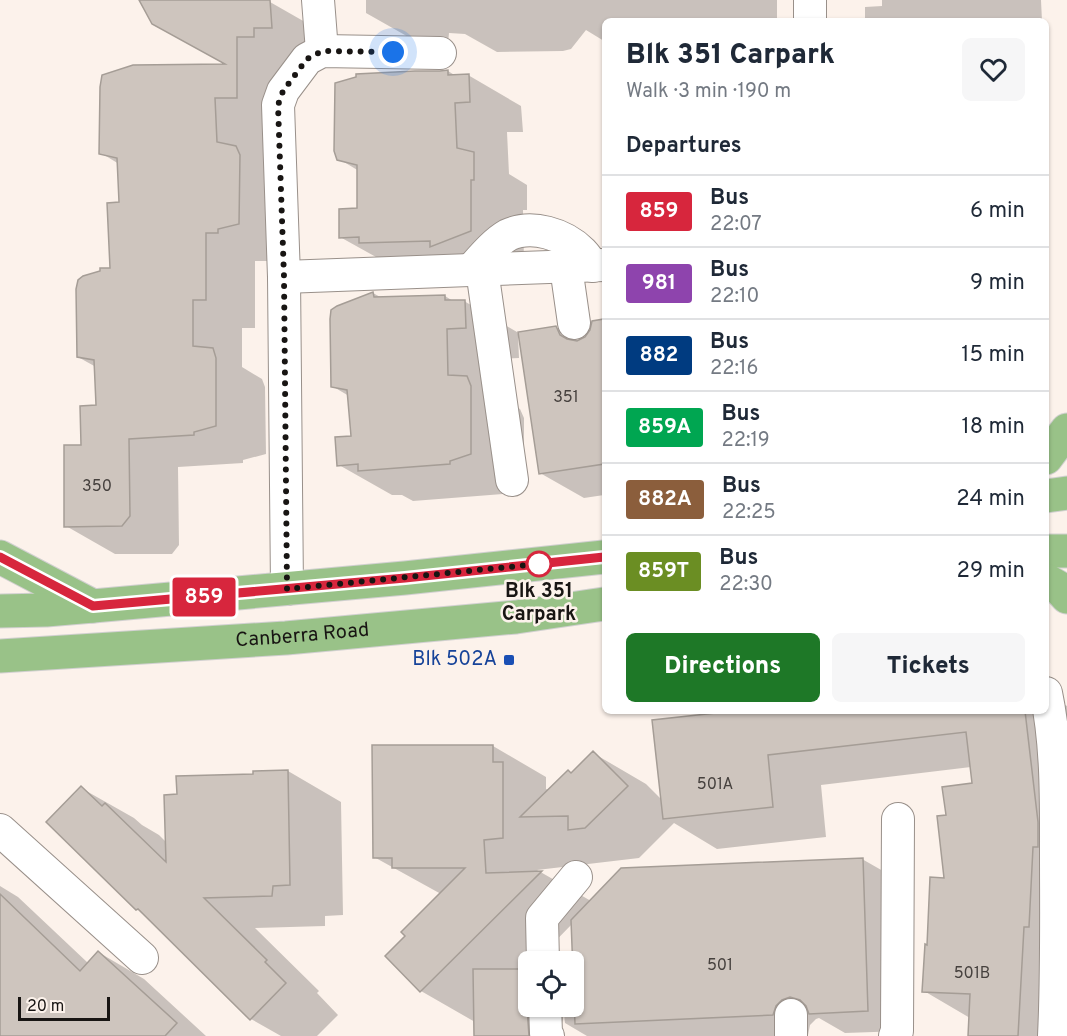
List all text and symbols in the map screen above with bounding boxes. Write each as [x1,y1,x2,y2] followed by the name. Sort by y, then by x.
[378,37,408,67] your location
[626,38,835,74] text: Blk 351 Carpark
[962,38,1025,101] button: heart
[626,79,791,105] text: Walk · 3 min · 190 m
[626,133,742,160] text: Departures
[710,185,749,212] text: Bus
[640,198,678,225] text: 859
[970,198,1025,225] text: 6 min
[710,212,762,238] text: 22:07
[710,257,749,284] text: Bus
[642,270,676,297] text: 981
[970,270,1025,297] text: 9 min
[710,284,759,310] text: 22:10
[710,329,749,356] text: Bus
[640,342,678,369] text: 882
[961,342,1025,369] text: 15 min
[710,356,758,382] text: 22:16
[553,388,579,408] house number: 351
[721,401,760,428] text: Bus
[638,414,691,441] text: 859A
[962,414,1025,441] text: 18 min
[721,428,770,454] text: 22:19
[722,473,761,500] text: Bus
[82,477,112,497] house number: 350
[638,486,692,513] text: 882A
[956,486,1025,513] text: 24 min
[722,500,776,526] text: 22:25
[719,545,758,572] text: Bus
[526,551,552,577] marker: Blk 351 Carpark
[638,558,689,585] text: 859T
[957,558,1025,585] text: 29 min
[719,572,773,598] text: 22:30
[170,578,238,616] line badge: 859
[502,579,576,628] place label: Blk 351 Carpark
[185,584,223,611] text: 859
[235,617,370,654] street label: Canberra Road
[626,633,820,702] button: Directions
[832,633,1025,702] button: Tickets
[412,647,497,673] place label: Blk 502A
[502,653,516,667] marker: Blk 502A
[697,775,733,795] house number: 501A
[518,951,584,1017] map controls
[518,951,584,1017] button: locate
[707,956,733,976] house number: 501
[954,964,990,984] house number: 501B
[18,994,110,1022] scale bar
[27,997,64,1017] text: 20 m

